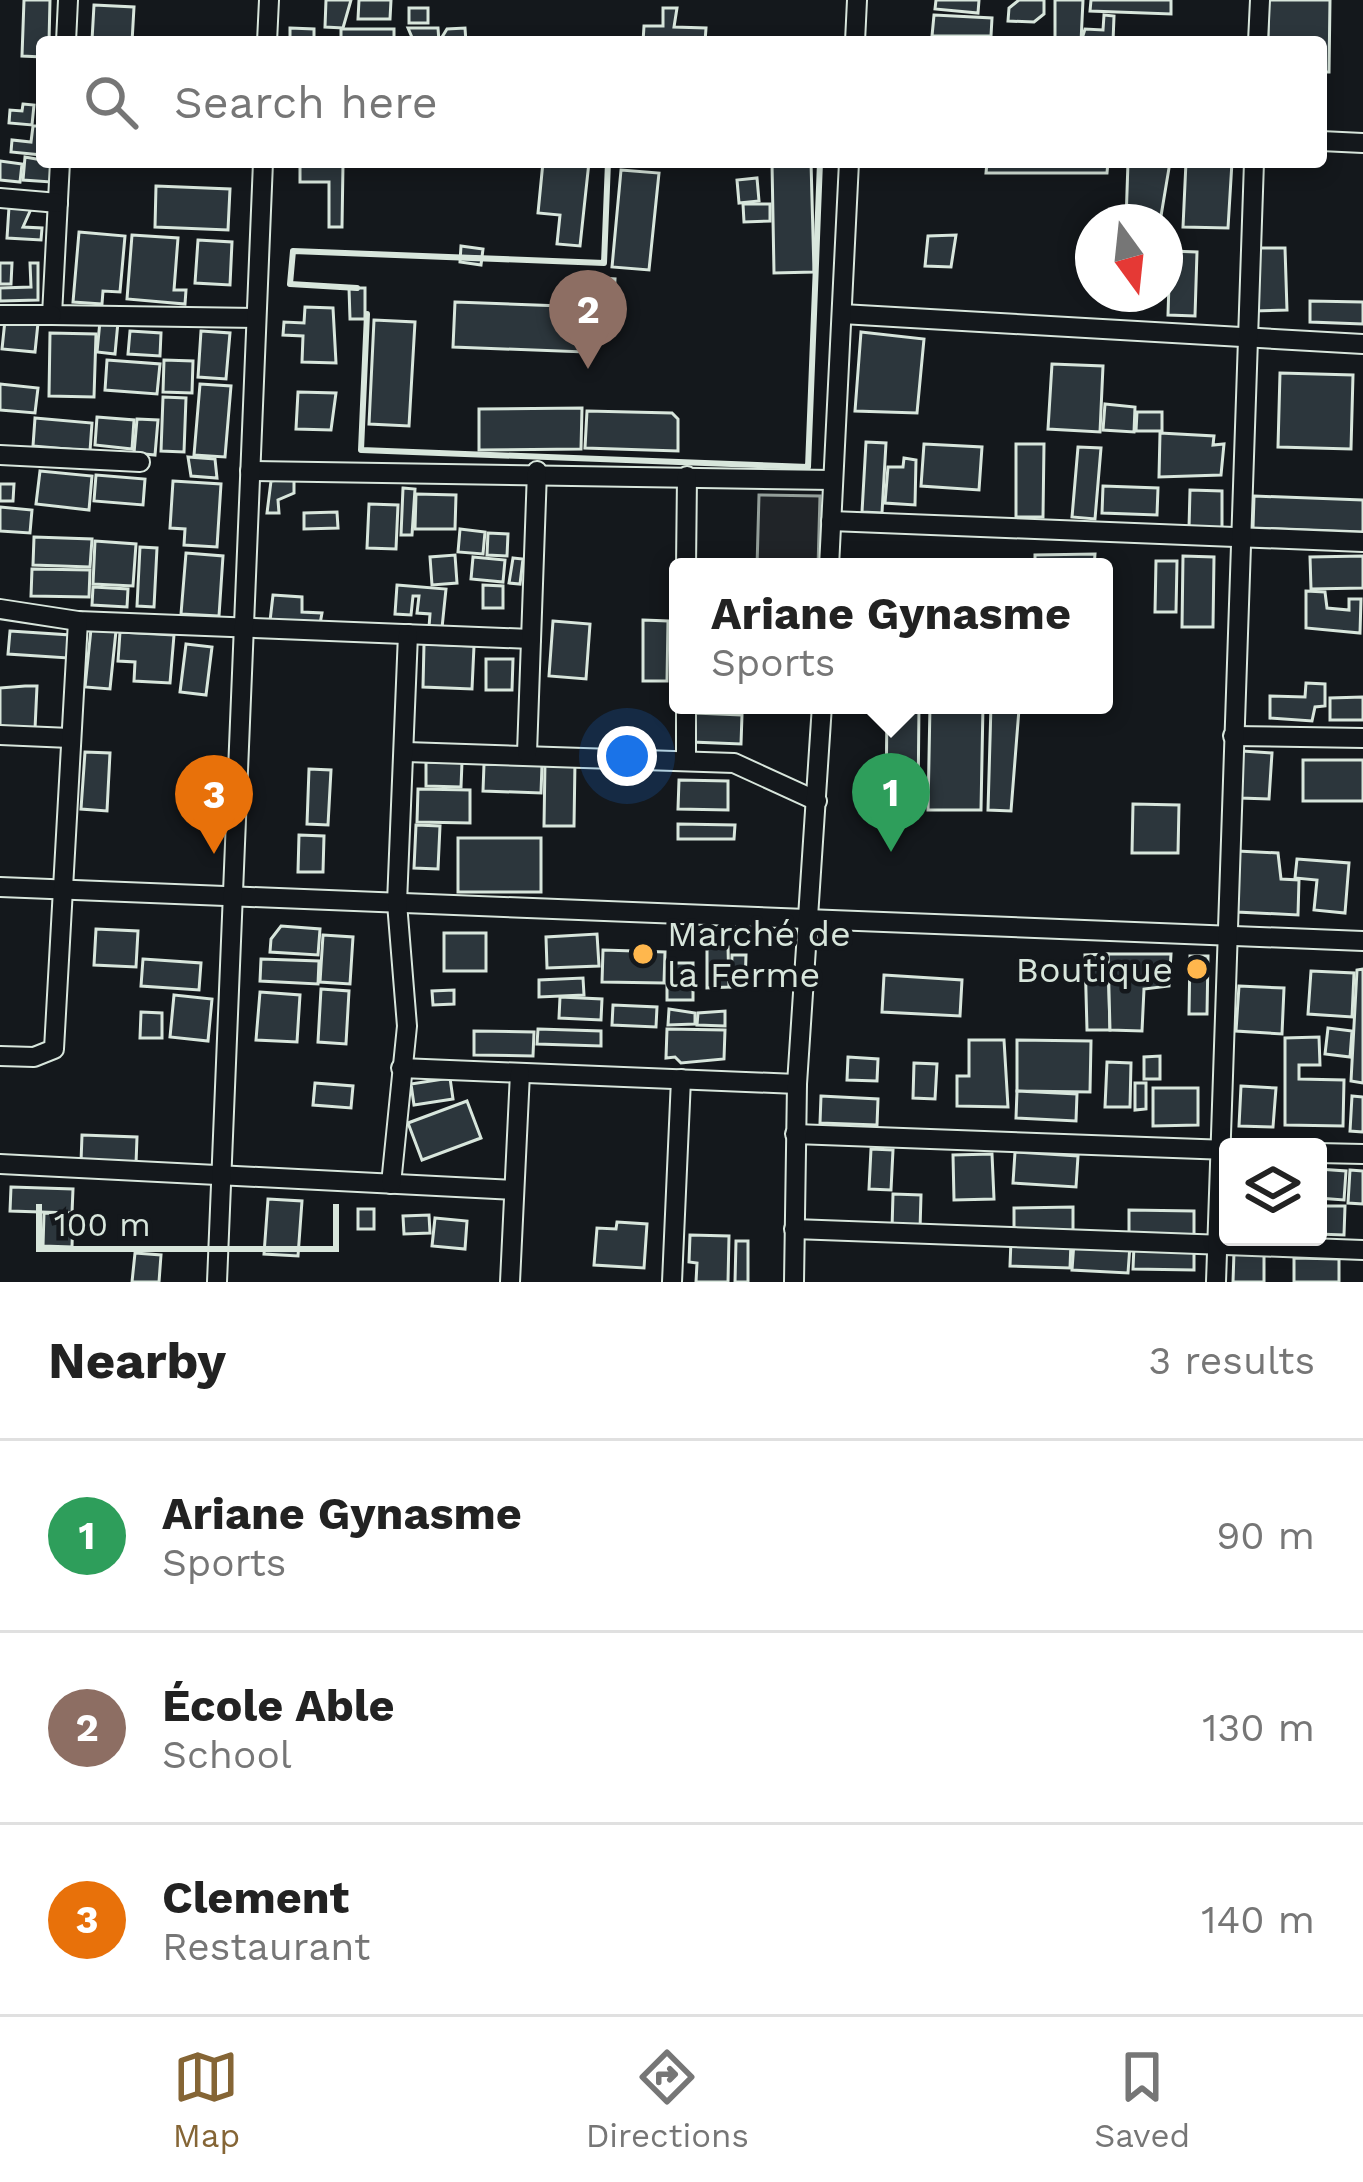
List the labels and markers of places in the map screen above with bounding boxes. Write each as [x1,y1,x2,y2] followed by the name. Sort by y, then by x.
[549,270,627,369] pin: 2
[852,753,930,852] pin: 1
[175,755,253,854] pin: 3
[667,913,851,996] place label: Marché de la Ferme
[630,941,656,967] marker: Marché de la Ferme
[1015,949,1173,991] place label: Boutique
[1184,956,1210,982] marker: Boutique

